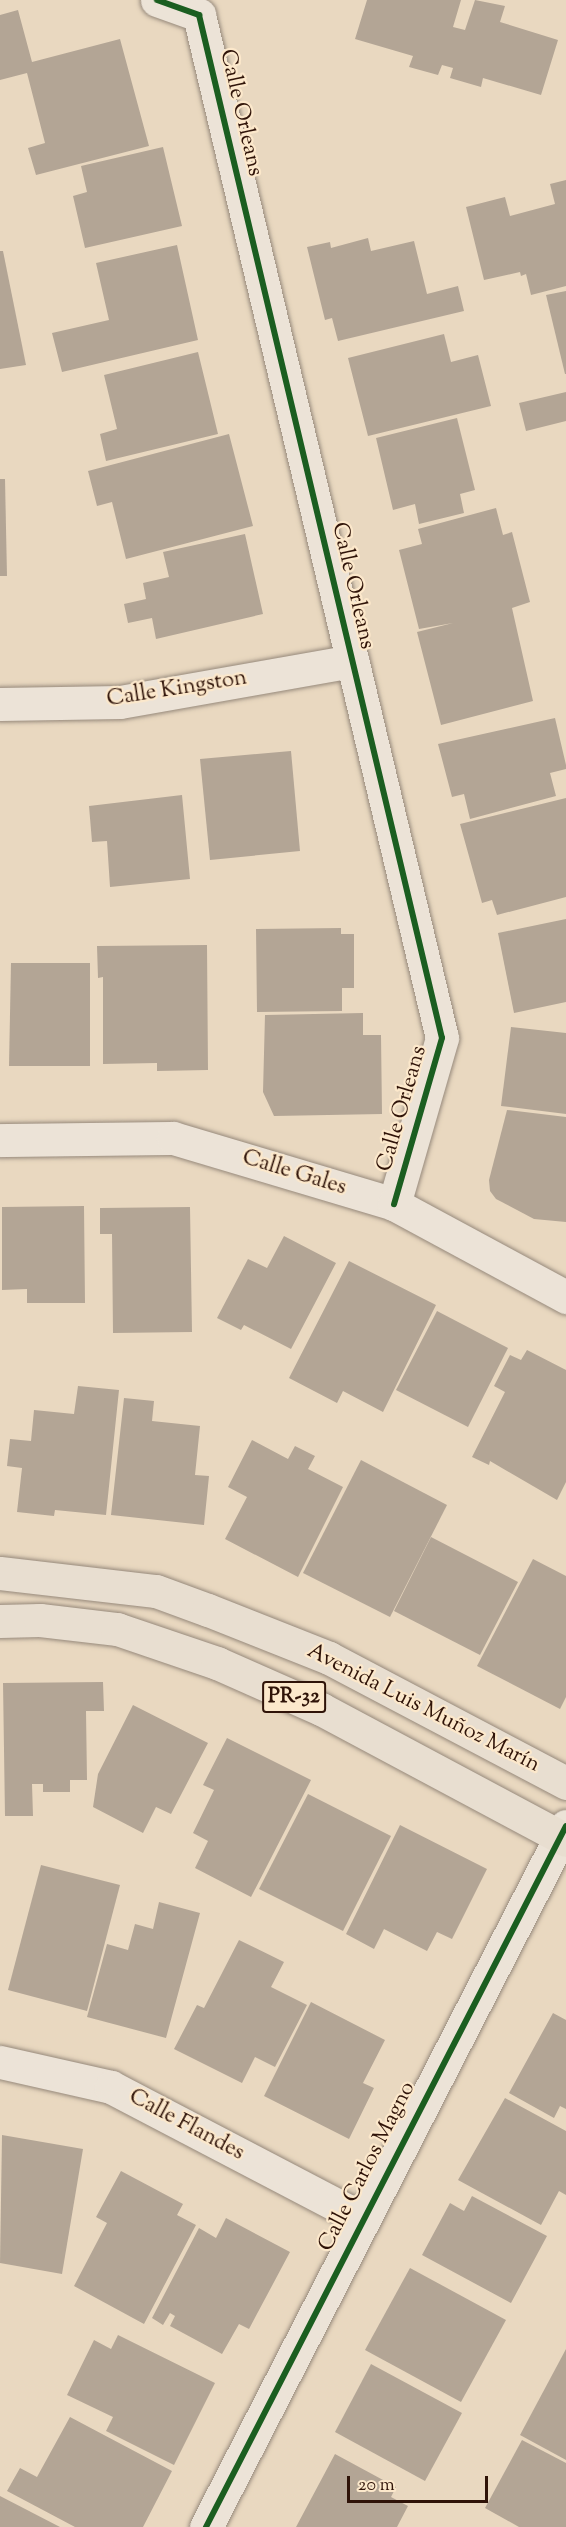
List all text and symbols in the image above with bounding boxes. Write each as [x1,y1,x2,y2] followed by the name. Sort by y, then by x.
[213,47,267,179] street label: Calle Orleans
[325,520,379,652] street label: Calle Orleans
[105,666,249,714] street label: Calle Kingston
[372,1043,434,1175] street label: Calle Orleans
[239,1146,349,1202] street label: Calle Gales
[302,1639,544,1779] street label: Avenida Luis Muñoz Marín
[261,1679,327,1715] road number: PR-32
[314,2078,422,2256] street label: Calle Carlos Magno
[124,2085,248,2167] street label: Calle Flandes
[350,2464,491,2502] scale bar
[358,2473,395,2499] text: 20 m

